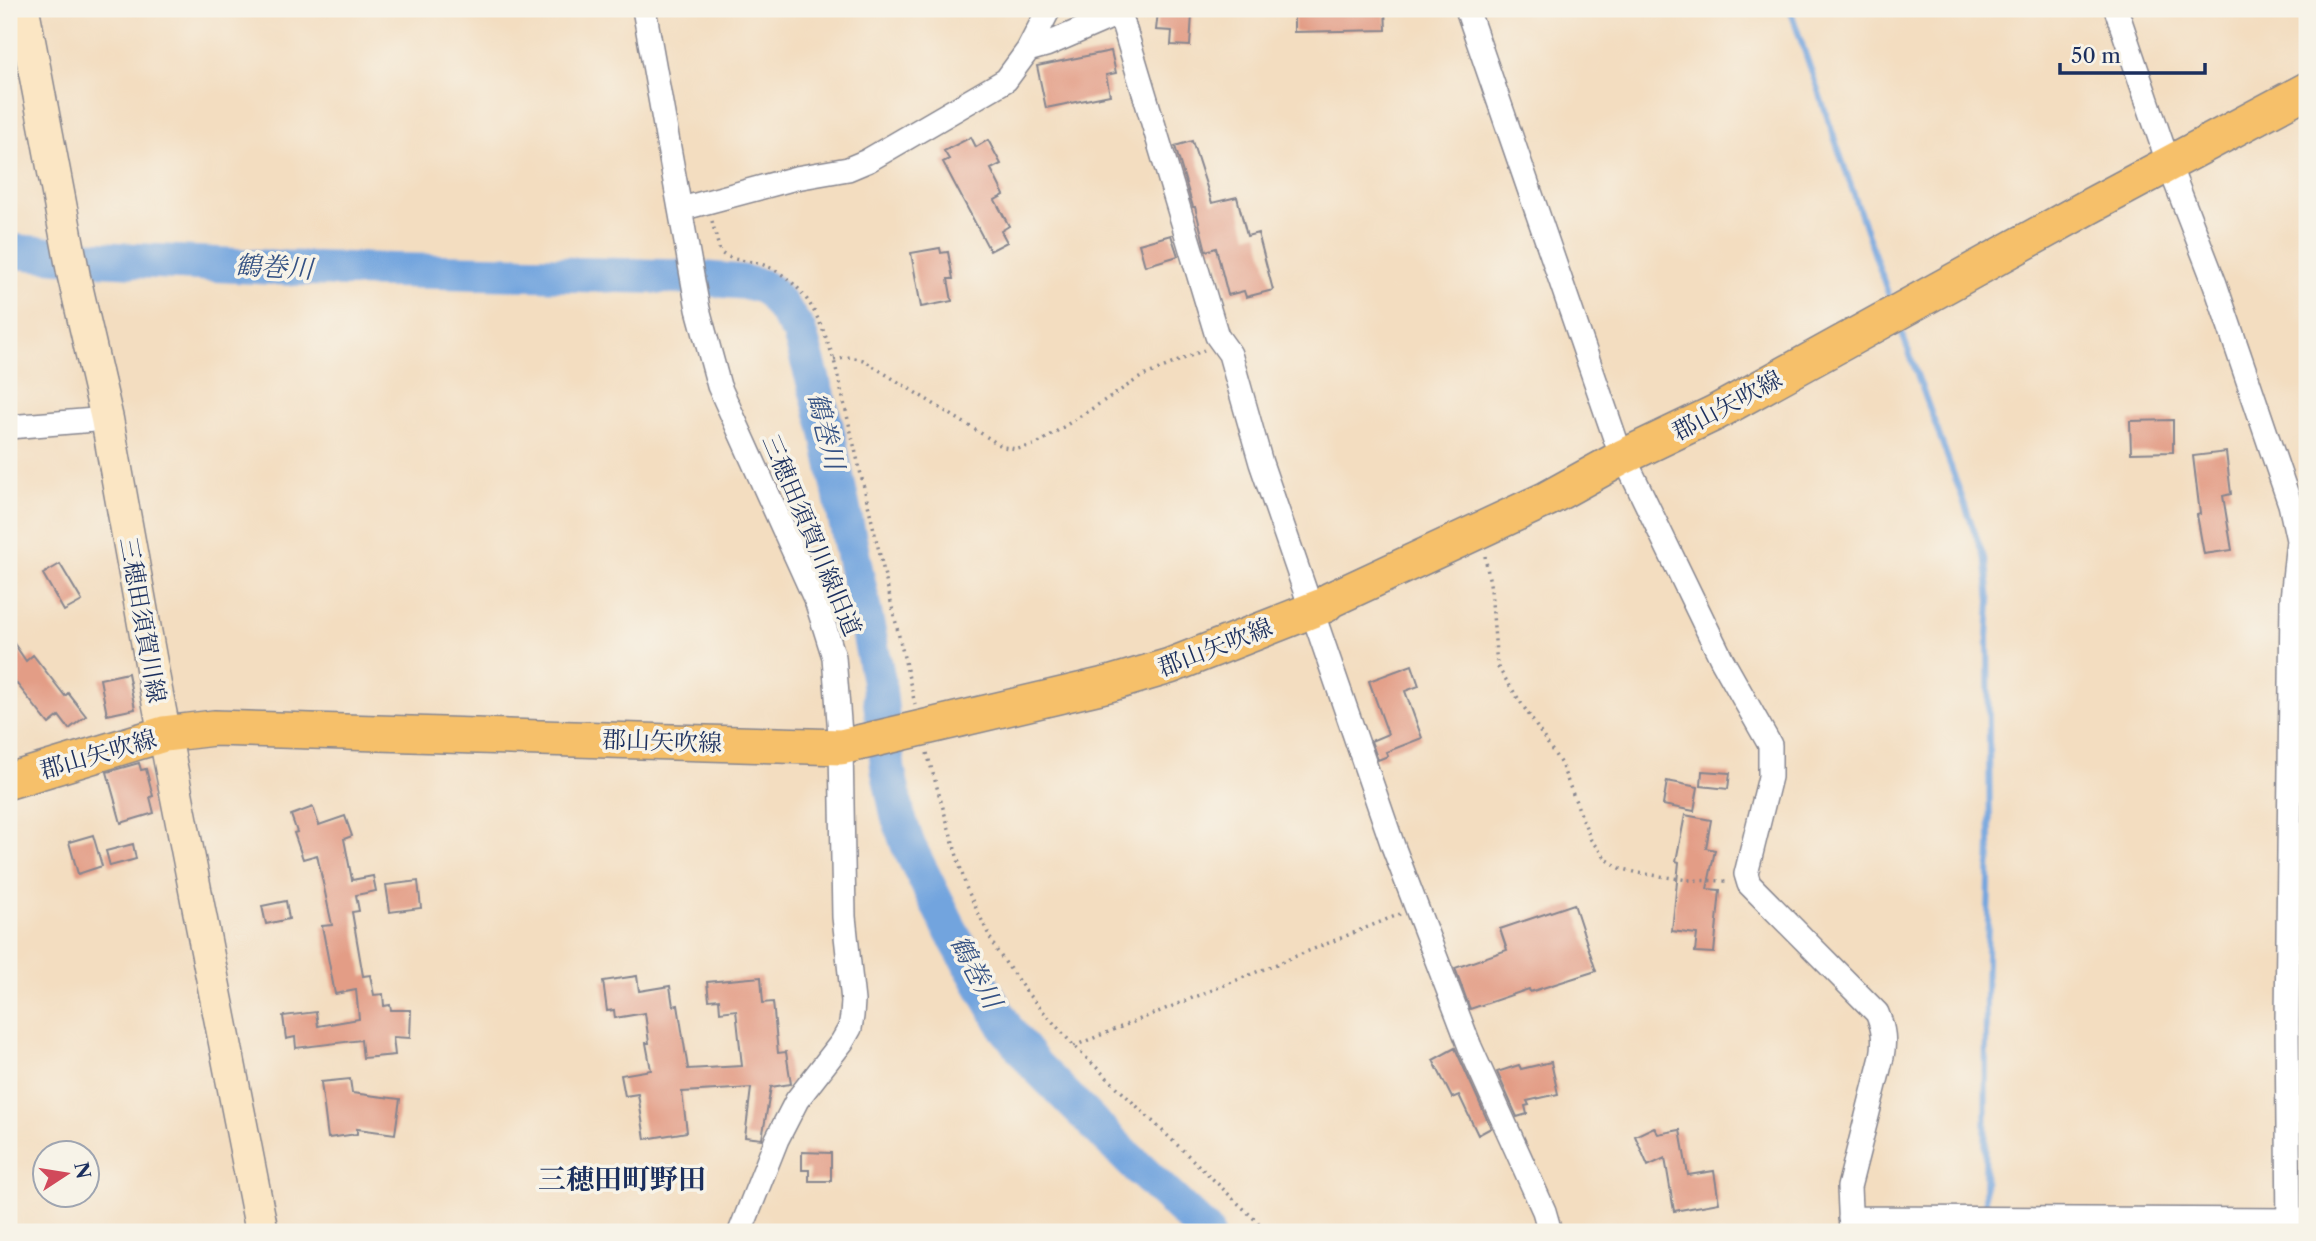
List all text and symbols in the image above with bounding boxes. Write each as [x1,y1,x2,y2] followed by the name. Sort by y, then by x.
[2060,32,2206,76] scale bar
[2071,43,2121,68] text: 50 m
[234,249,317,285] water label: 鶴巻川
[1667,364,1787,446] street label: 郡山矢吹線
[801,389,852,476] water label: 鶴巻川
[756,430,868,640] street label: 三穂田須賀川線旧道
[114,535,172,705] street label: 三穂田須賀川線
[1154,612,1276,682] street label: 郡山矢吹線
[36,724,160,784] street label: 郡山矢吹線
[602,724,722,758] street label: 郡山矢吹線
[944,930,1010,1017] water label: 鶴巻川
[32,1140,102,1210] north arrow
[69,1160,95,1181] text: N
[538,1162,706,1196] district label: 三穂田町野田

